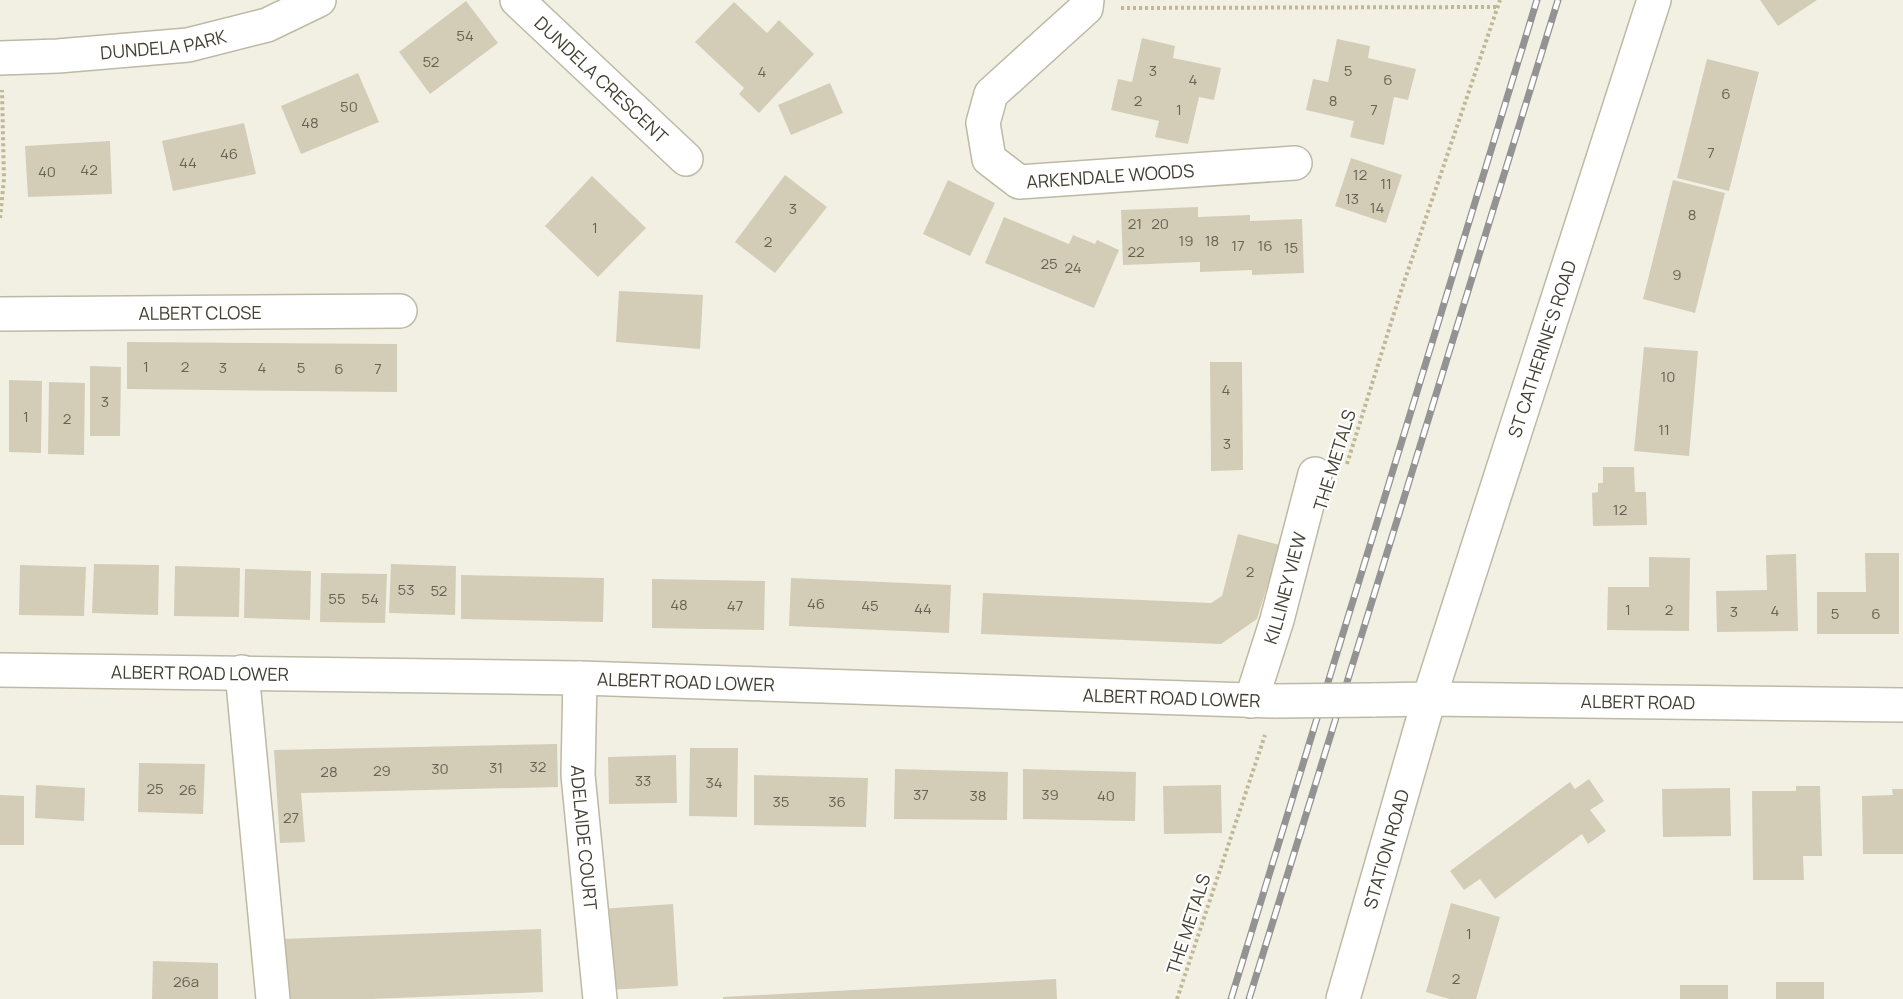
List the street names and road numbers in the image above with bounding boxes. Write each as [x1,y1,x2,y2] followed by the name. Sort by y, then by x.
[530,11,674,148] street label: DUNDELA CRESCENT
[99,24,229,64] street label: DUNDELA PARK
[1026,158,1195,193] street label: ARKENDALE WOODS
[1502,257,1581,441] street label: ST CATHERINE'S ROAD
[138,300,262,325] street label: ALBERT CLOSE
[1307,407,1361,513] street label: THE METALS
[1258,529,1311,647] street label: KILLINEY VIEW
[111,660,289,686] street label: ALBERT ROAD LOWER
[597,667,775,696] street label: ALBERT ROAD LOWER
[1082,683,1261,712] street label: ALBERT ROAD LOWER
[1581,689,1695,714] street label: ALBERT ROAD
[566,765,603,911] street label: ADELAIDE COURT
[1357,786,1415,912] street label: STATION ROAD
[1160,871,1216,977] street label: THE METALS

